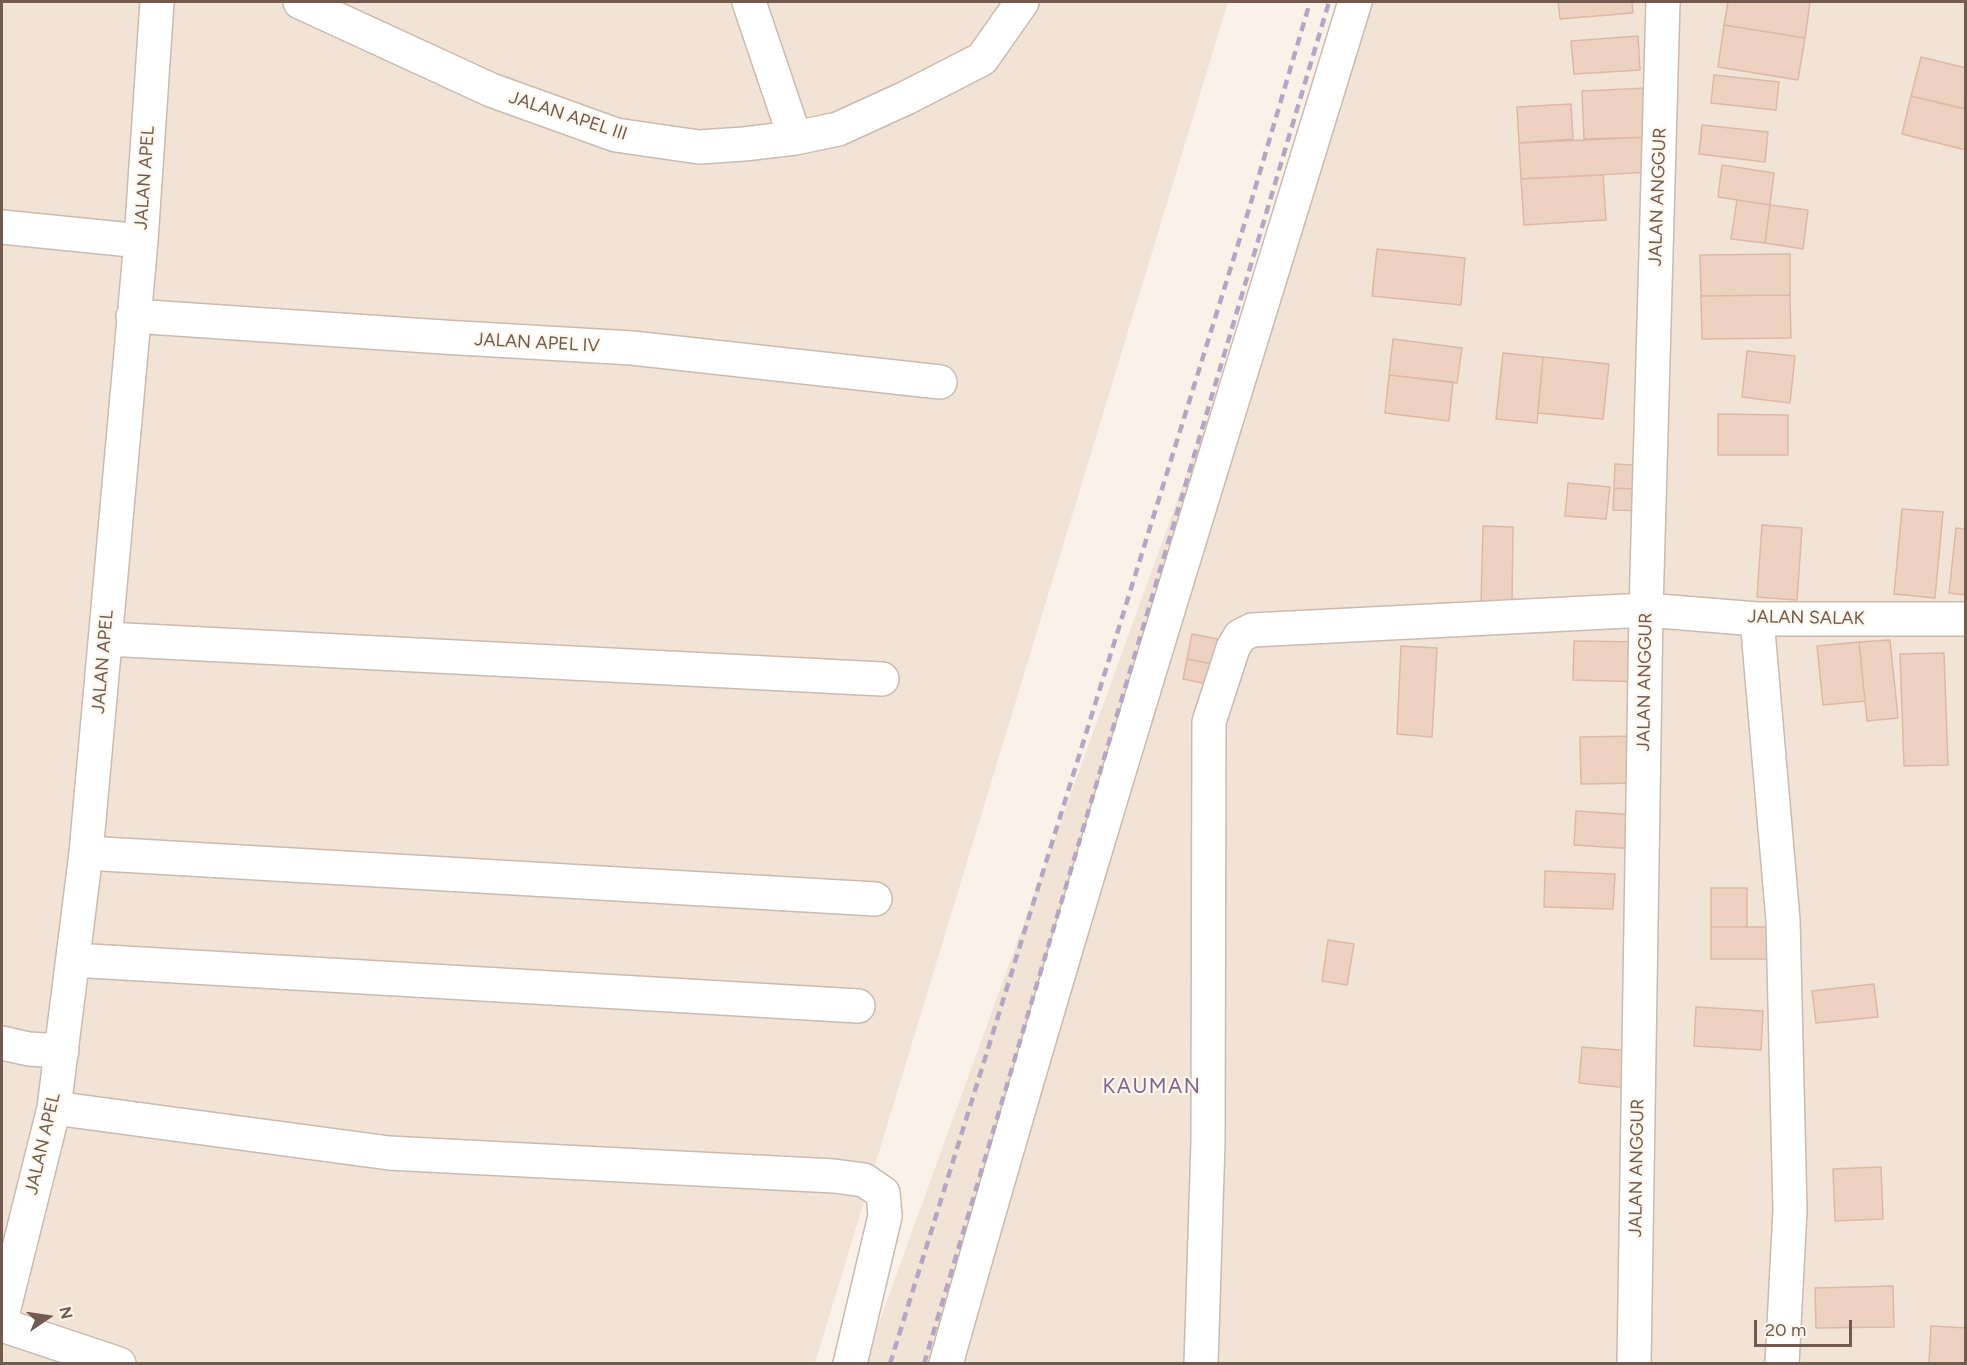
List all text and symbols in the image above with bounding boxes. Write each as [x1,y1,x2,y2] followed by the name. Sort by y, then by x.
[506,87,630,145] street label: JALAN APEL III
[131,125,159,231] street label: JALAN APEL
[1645,127,1671,267] street label: JALAN ANGGUR
[474,329,600,357] street label: JALAN APEL IV
[1747,606,1865,630] street label: JALAN SALAK
[88,609,118,715] street label: JALAN APEL
[1633,612,1657,752] street label: JALAN ANGGUR
[1102,1074,1202,1100] district label: KAUMAN
[21,1091,65,1197] street label: JALAN APEL
[1625,1098,1649,1238] street label: JALAN ANGGUR
[18,1287,78,1347] north arrow
[55,1305,77,1321] text: N
[1757,1308,1854,1346] scale bar
[1765,1319,1806,1341] text: 20 m

